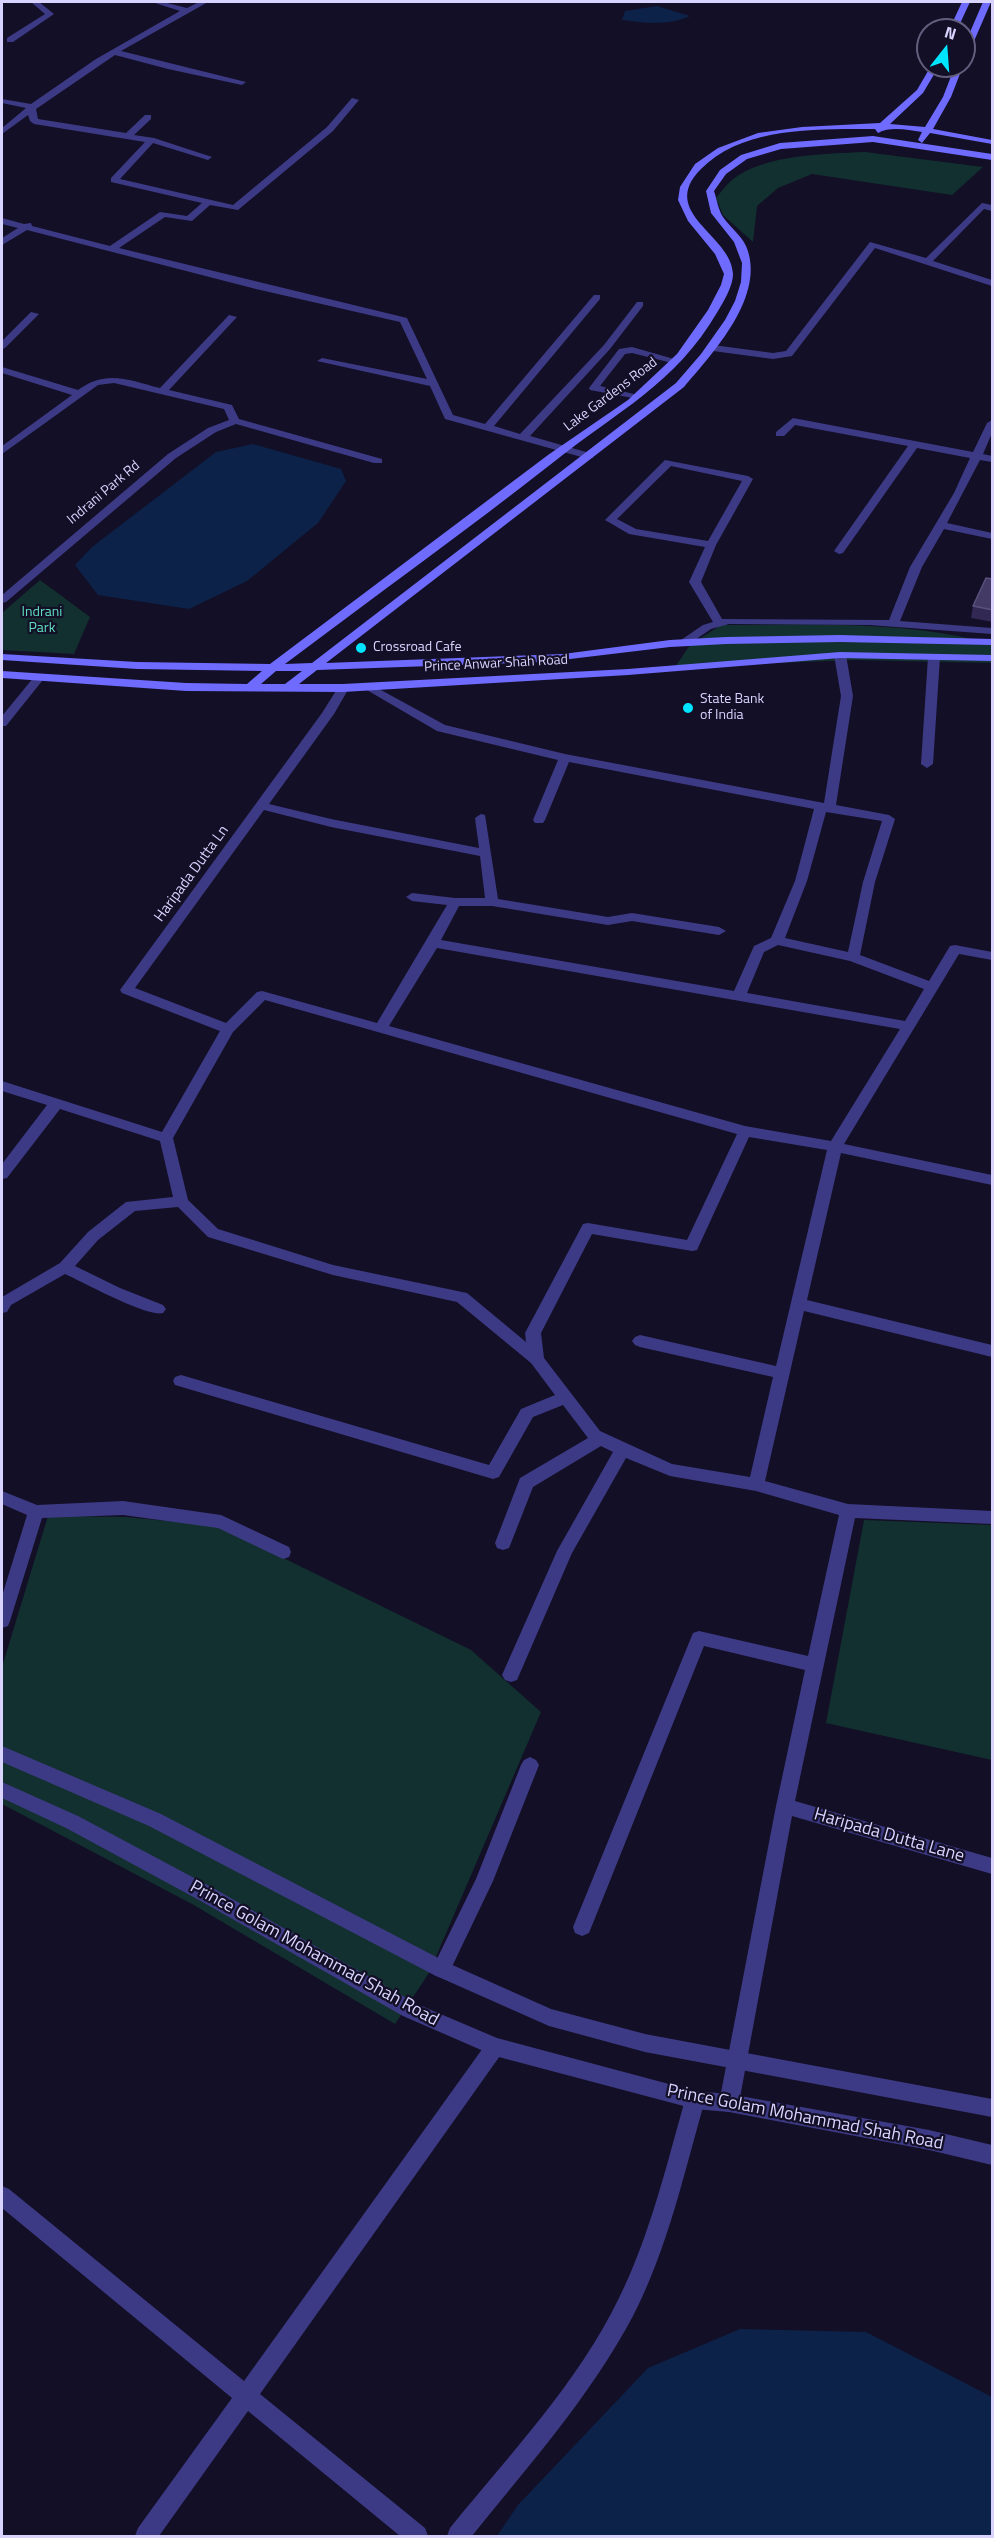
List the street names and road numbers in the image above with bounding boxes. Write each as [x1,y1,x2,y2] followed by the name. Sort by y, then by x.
[561,354,661,436] street label: Lake Gardens Road
[64,458,144,528] street label: Indrani Park Rd
[424,652,568,676] street label: Prince Anwar Shah Road
[151,822,233,926] street label: Haripada Dutta Ln
[811,1804,967,1868] street label: Haripada Dutta Lane
[186,1876,442,2032] street label: Prince Golam Mohammad Shah Road
[665,2081,945,2155] street label: Prince Golam Mohammad Shah Road

